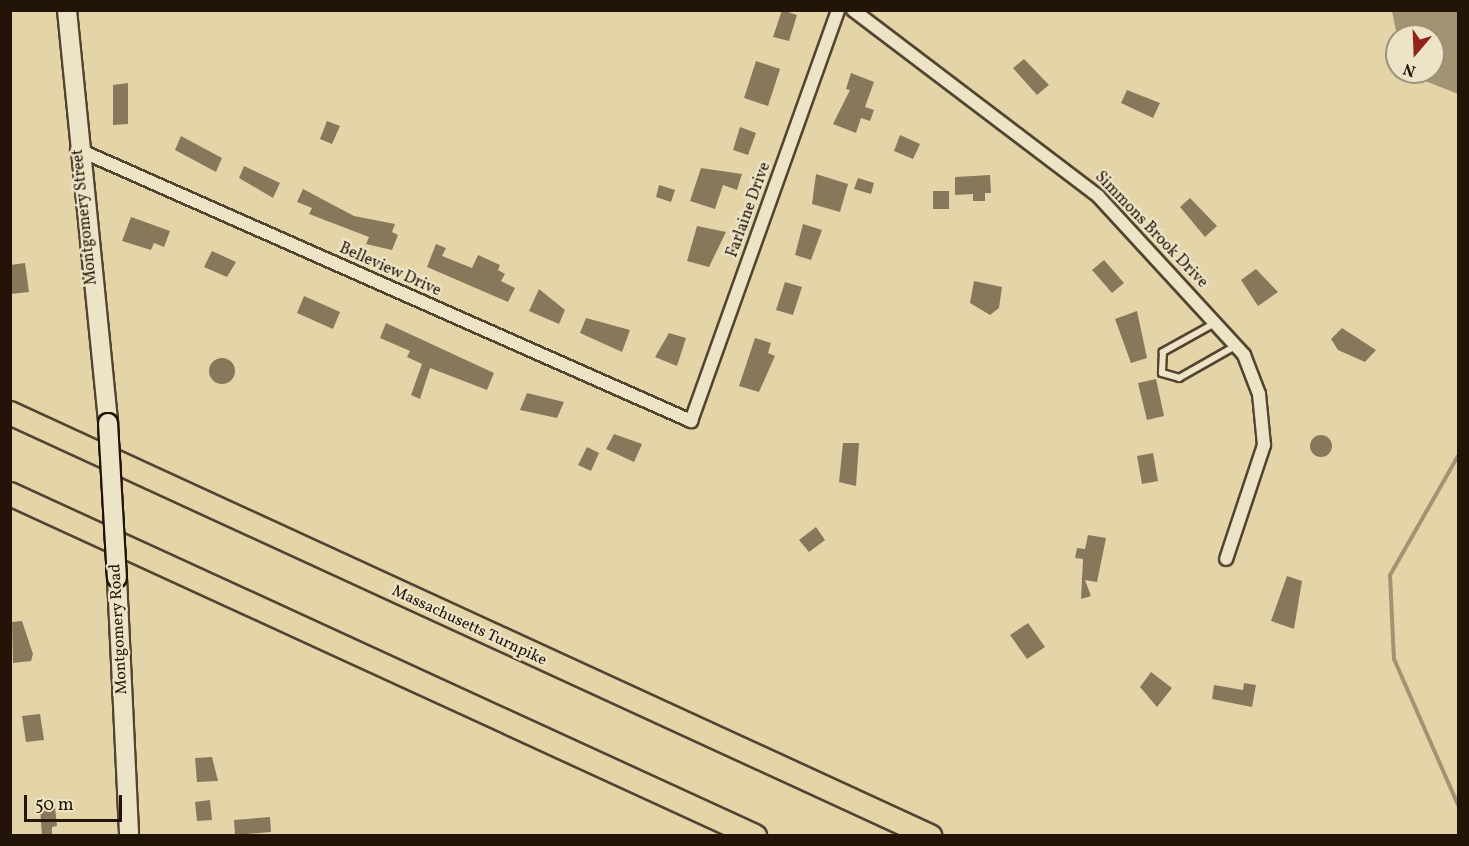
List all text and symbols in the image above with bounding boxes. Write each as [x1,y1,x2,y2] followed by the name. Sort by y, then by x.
[1385,24,1445,84] north arrow
[1401,57,1419,81] text: N
[68,148,102,286] street label: Montgomery Street
[723,160,775,260] street label: Farlaine Drive
[1090,168,1212,292] street label: Simmons Brook Drive
[336,239,444,301] street label: Belleview Drive
[106,563,132,695] street label: Montgomery Road
[388,582,550,670] street label: Massachusetts Turnpike
[27,783,124,821] scale bar
[35,793,74,818] text: 50 m

